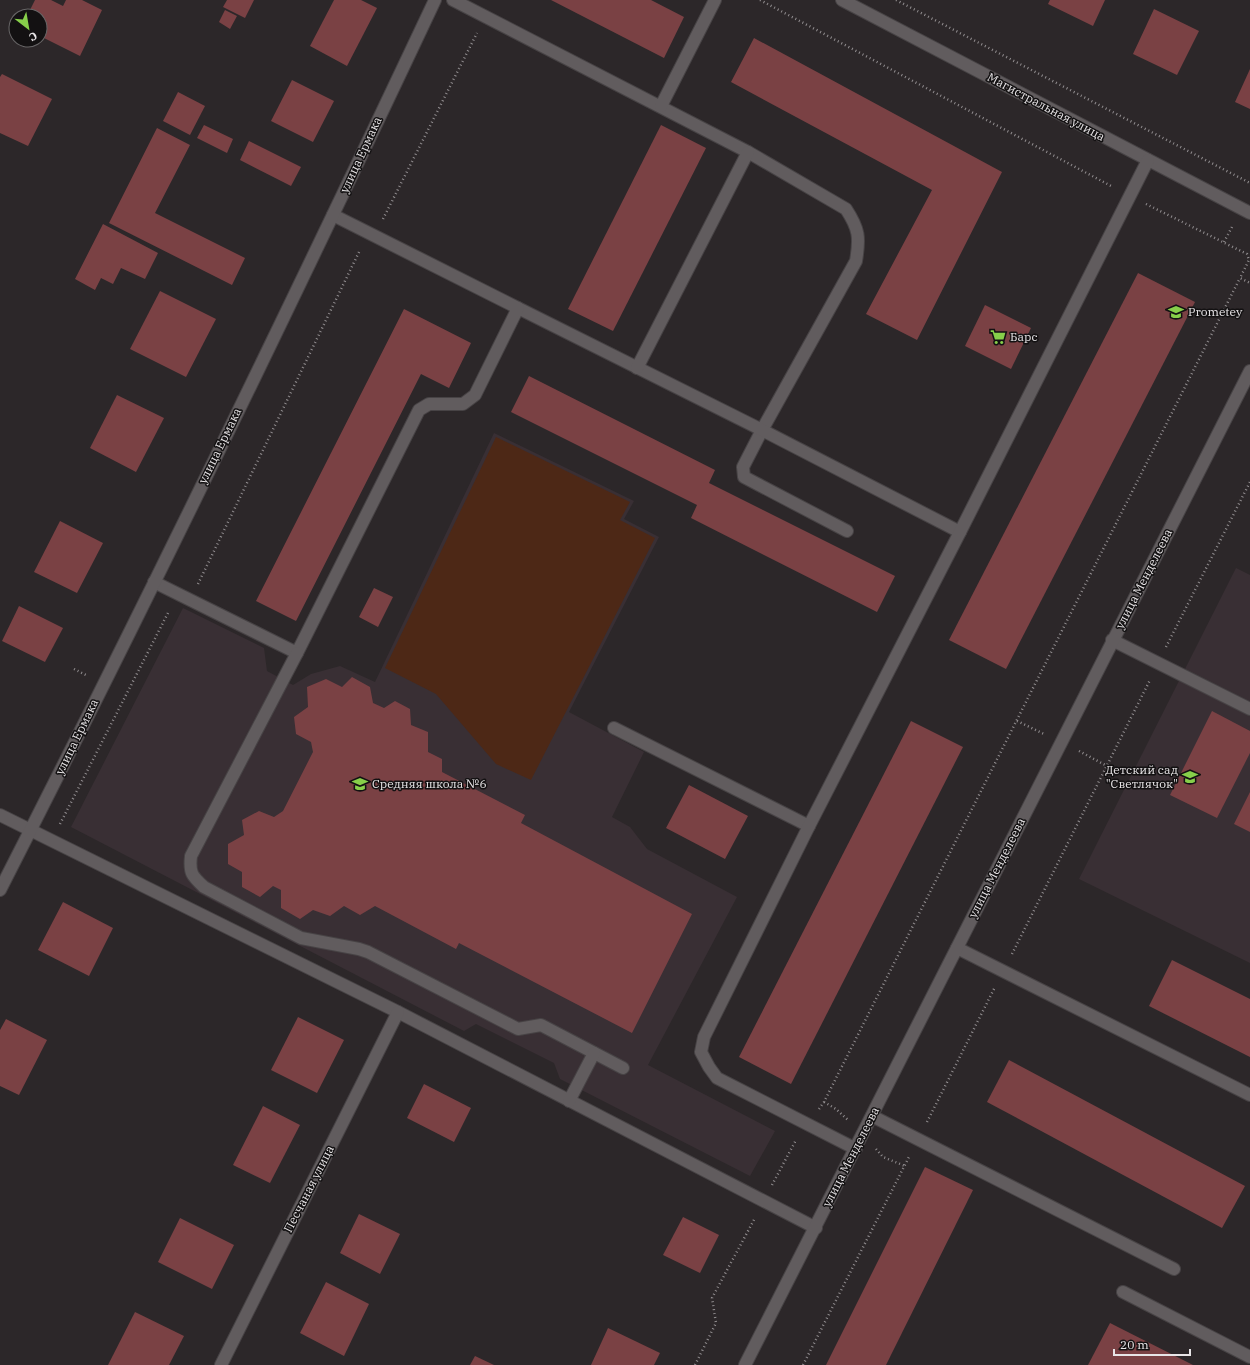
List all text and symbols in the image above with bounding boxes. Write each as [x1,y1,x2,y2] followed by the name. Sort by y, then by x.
[8,8,48,48] north arrow
[26,29,40,44] text: С
[985,69,1108,144] street label: Магистральная улица
[336,114,385,195] street label: улица Ермака
[1167,303,1185,321] school or university icon: Prometey
[1188,304,1243,319] place label: Prometey
[989,328,1007,346] supermarket icon: Барс
[1010,329,1038,344] place label: Барс
[195,405,245,486] street label: улица Ермака
[1112,526,1175,631] street label: улица Менделеева
[52,696,102,777] street label: улица Ермака
[1105,762,1178,791] place label: Детский сад "Светлячок"
[1181,768,1199,786] school or university icon: Детский сад "Светлячок"
[351,775,369,793] school or university icon: Средняя школа №6
[372,776,487,791] place label: Средняя школа №6
[965,815,1028,920] street label: улица Менделеева
[819,1104,882,1209] street label: улица Менделеева
[280,1142,337,1235] street label: Песчаная улица
[1114,1331,1190,1357] scale bar
[1120,1337,1149,1352] text: 20 m

